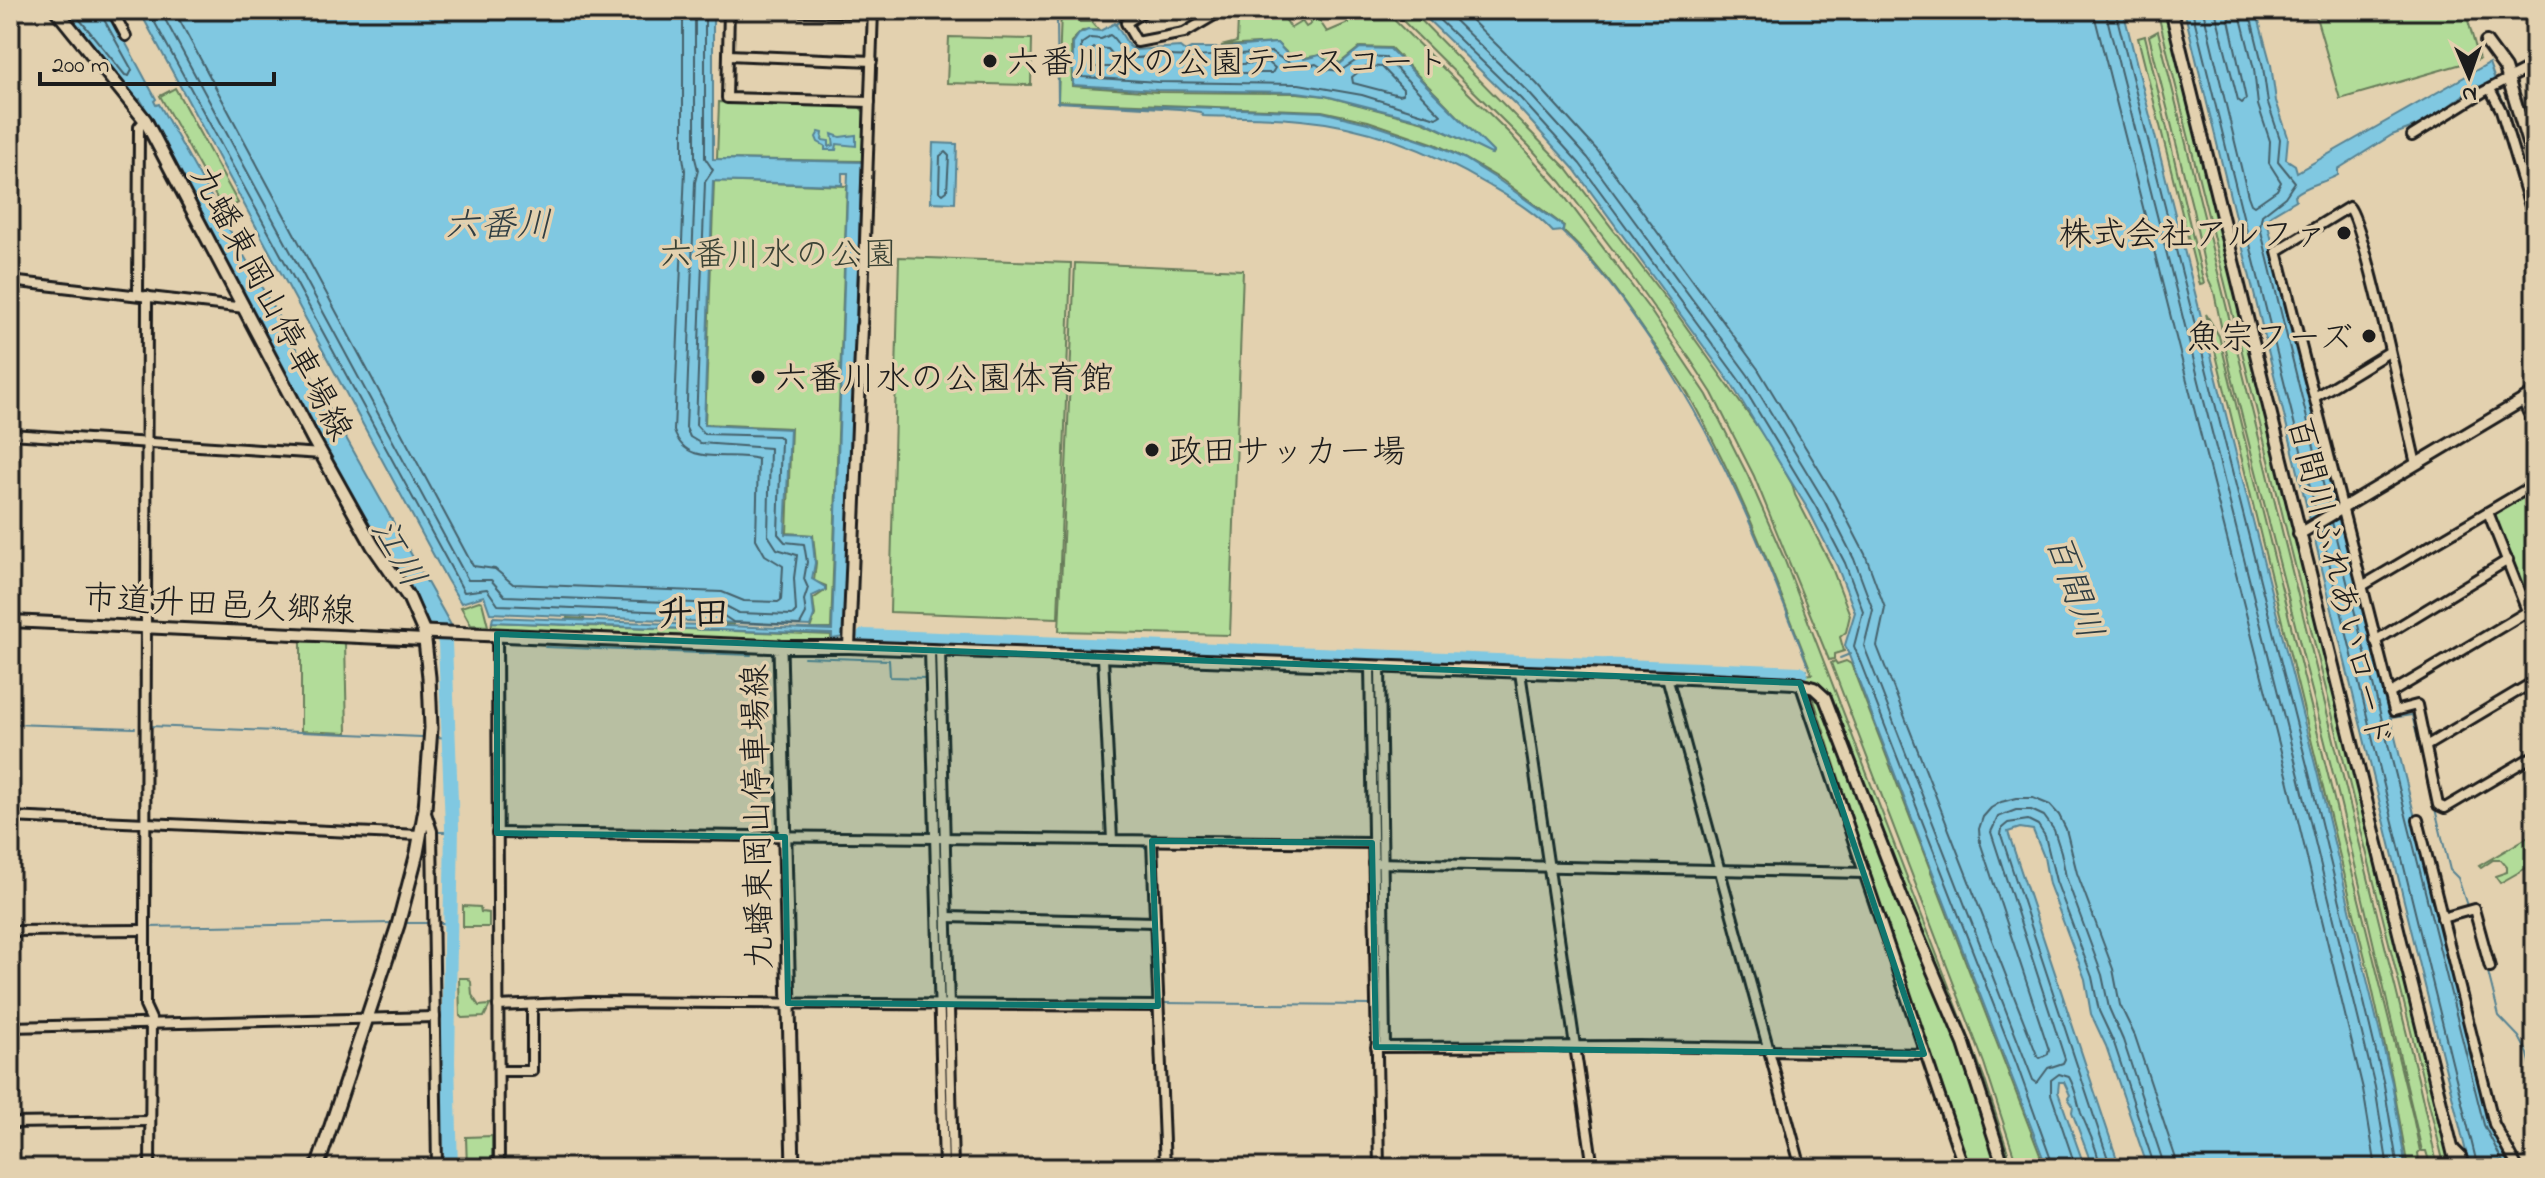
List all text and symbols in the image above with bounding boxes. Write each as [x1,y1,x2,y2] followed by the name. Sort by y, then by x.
[40,36,274,86] scale bar
[2429,36,2509,116] north arrow
[1006,40,1449,90] place label: 六番川水の公園テニスコート
[52,49,109,84] text: 200 m
[981,52,999,70] marker: 六番川水の公園テニスコート
[2462,77,2478,109] text: N
[176,157,363,451] street label: 九蟠東岡山停車場線
[444,201,552,254] water label: 六番川
[2058,212,2328,262] place label: 株式会社アルファ
[2335,224,2353,242] marker: 株式会社アルファ
[659,232,897,282] park label: 六番川水の公園
[2186,315,2353,365] place label: 魚宗フーズ
[2360,327,2378,345] marker: 魚宗フーズ
[774,356,1114,406] place label: 六番川水の公園体育館
[749,368,767,386] marker: 六番川水の公園体育館
[2272,412,2403,754] street label: 百間川ふれあいロード
[1168,429,1406,479] place label: 政田サッカー場
[1143,441,1161,459] marker: 政田サッカー場
[355,510,437,599] water label: 江川
[2029,528,2114,647] water label: 百間川
[82,575,356,639] street label: 市道升田邑久郷線
[657,590,729,643] district label: 升田
[732,664,788,970] street label: 九蟠東岡山停車場線

